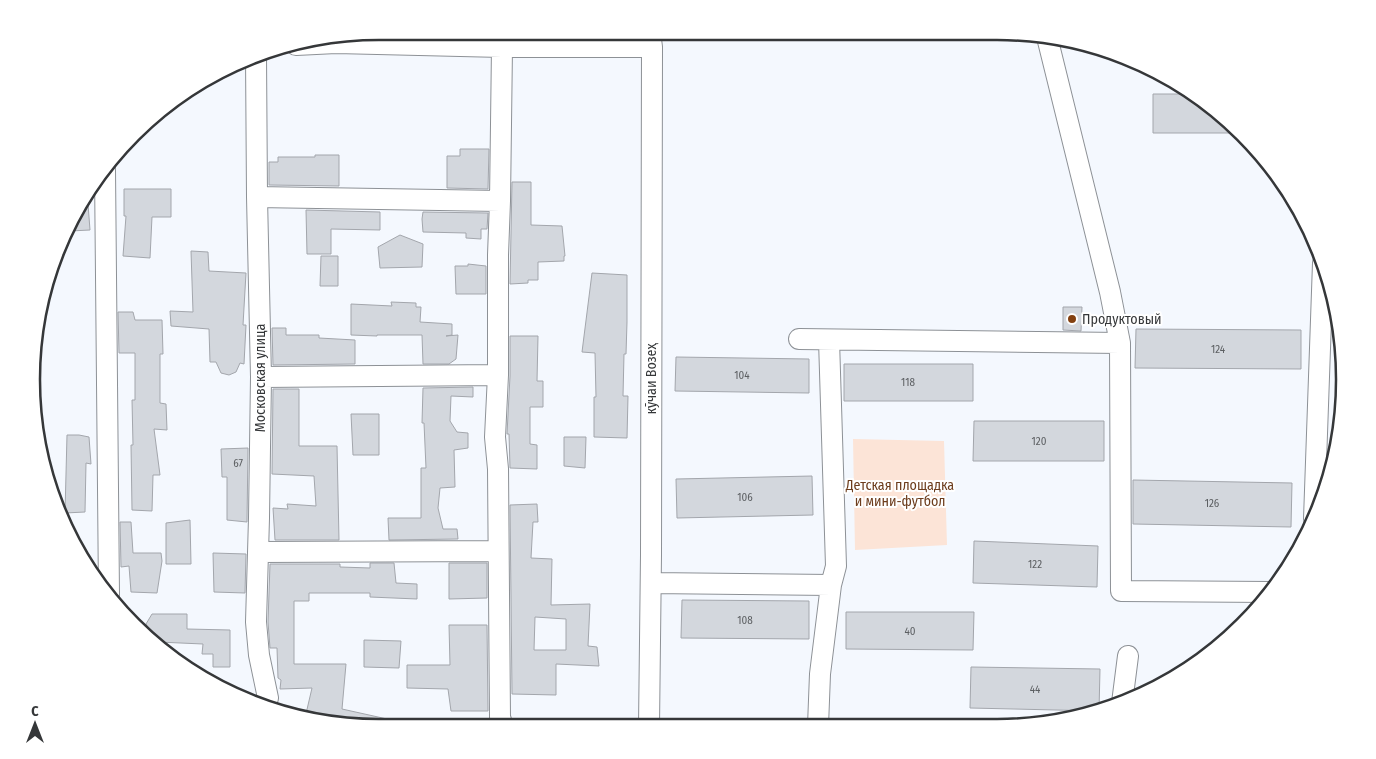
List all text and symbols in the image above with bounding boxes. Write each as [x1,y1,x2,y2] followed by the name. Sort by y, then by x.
[1082,311,1162,328] place label: Продуктовый
[1066,313,1078,325] marker: Продуктовый
[252,324,269,432] street label: Московская улица
[643,343,660,415] street label: кӯчаи Возеҳ
[1211,343,1226,356] house number: 124
[734,369,750,382] house number: 104
[901,376,915,389] house number: 118
[1032,435,1047,448] house number: 120
[233,457,243,470] house number: 67
[845,477,954,510] park label: Детская площадка и мини-футбол
[737,491,753,504] house number: 106
[1205,497,1220,510] house number: 126
[1028,558,1042,571] house number: 122
[737,614,753,627] house number: 108
[904,625,916,638] house number: 40
[1030,683,1041,696] house number: 44
[10,699,60,749] north arrow
[31,703,39,720] text: С

